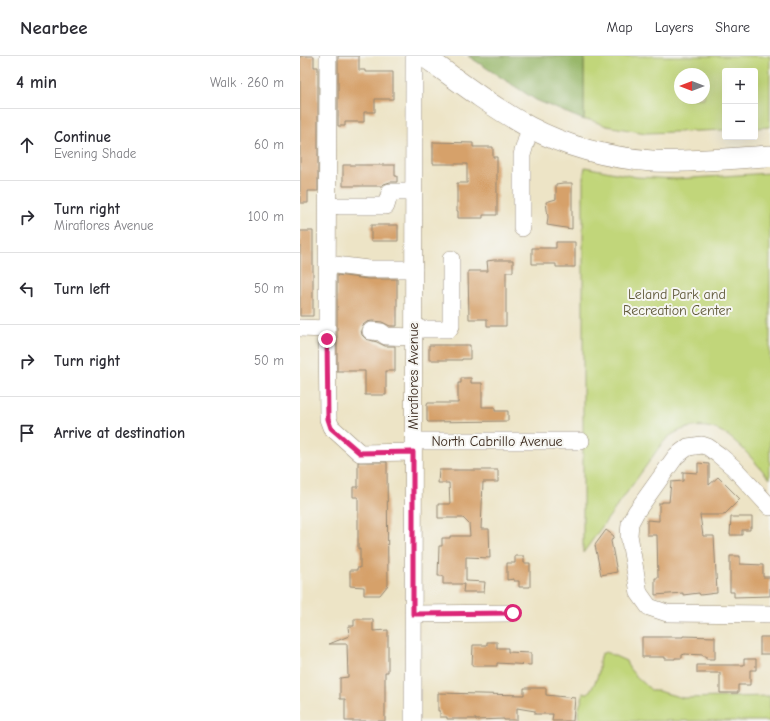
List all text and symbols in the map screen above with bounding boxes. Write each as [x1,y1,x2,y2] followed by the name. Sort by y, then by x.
[20,17,88,39] text: Nearbee
[606,19,633,36] text: Map
[655,19,693,36] text: Layers
[715,19,750,36] text: Share
[674,68,710,104] north arrow
[722,68,758,140] map controls
[722,68,758,104] button: +
[16,73,57,92] text: 4 min
[210,75,284,90] text: Walk · 260 m
[722,104,758,140] button: −
[54,128,111,146] text: Continue
[16,134,38,156] icon: ahead
[254,137,284,152] text: 60 m
[54,146,136,161] text: Evening Shade
[54,200,120,218] text: Turn right
[16,206,38,228] icon: right
[248,209,284,224] text: 100 m
[54,218,154,233] text: Miraflores Avenue
[16,278,38,300] icon: left
[54,280,110,298] text: Turn left
[254,281,284,296] text: 50 m
[623,286,731,319] park label: Leland Park and Recreation Center
[405,322,422,430] street label: Miraflores Avenue
[318,330,336,348] route end
[16,350,38,372] icon: right
[54,352,120,370] text: Turn right
[254,353,284,368] text: 50 m
[16,422,38,444] icon: arrive
[54,424,185,442] text: Arrive at destination
[431,433,563,450] street label: North Cabrillo Avenue
[504,604,522,622] route start

